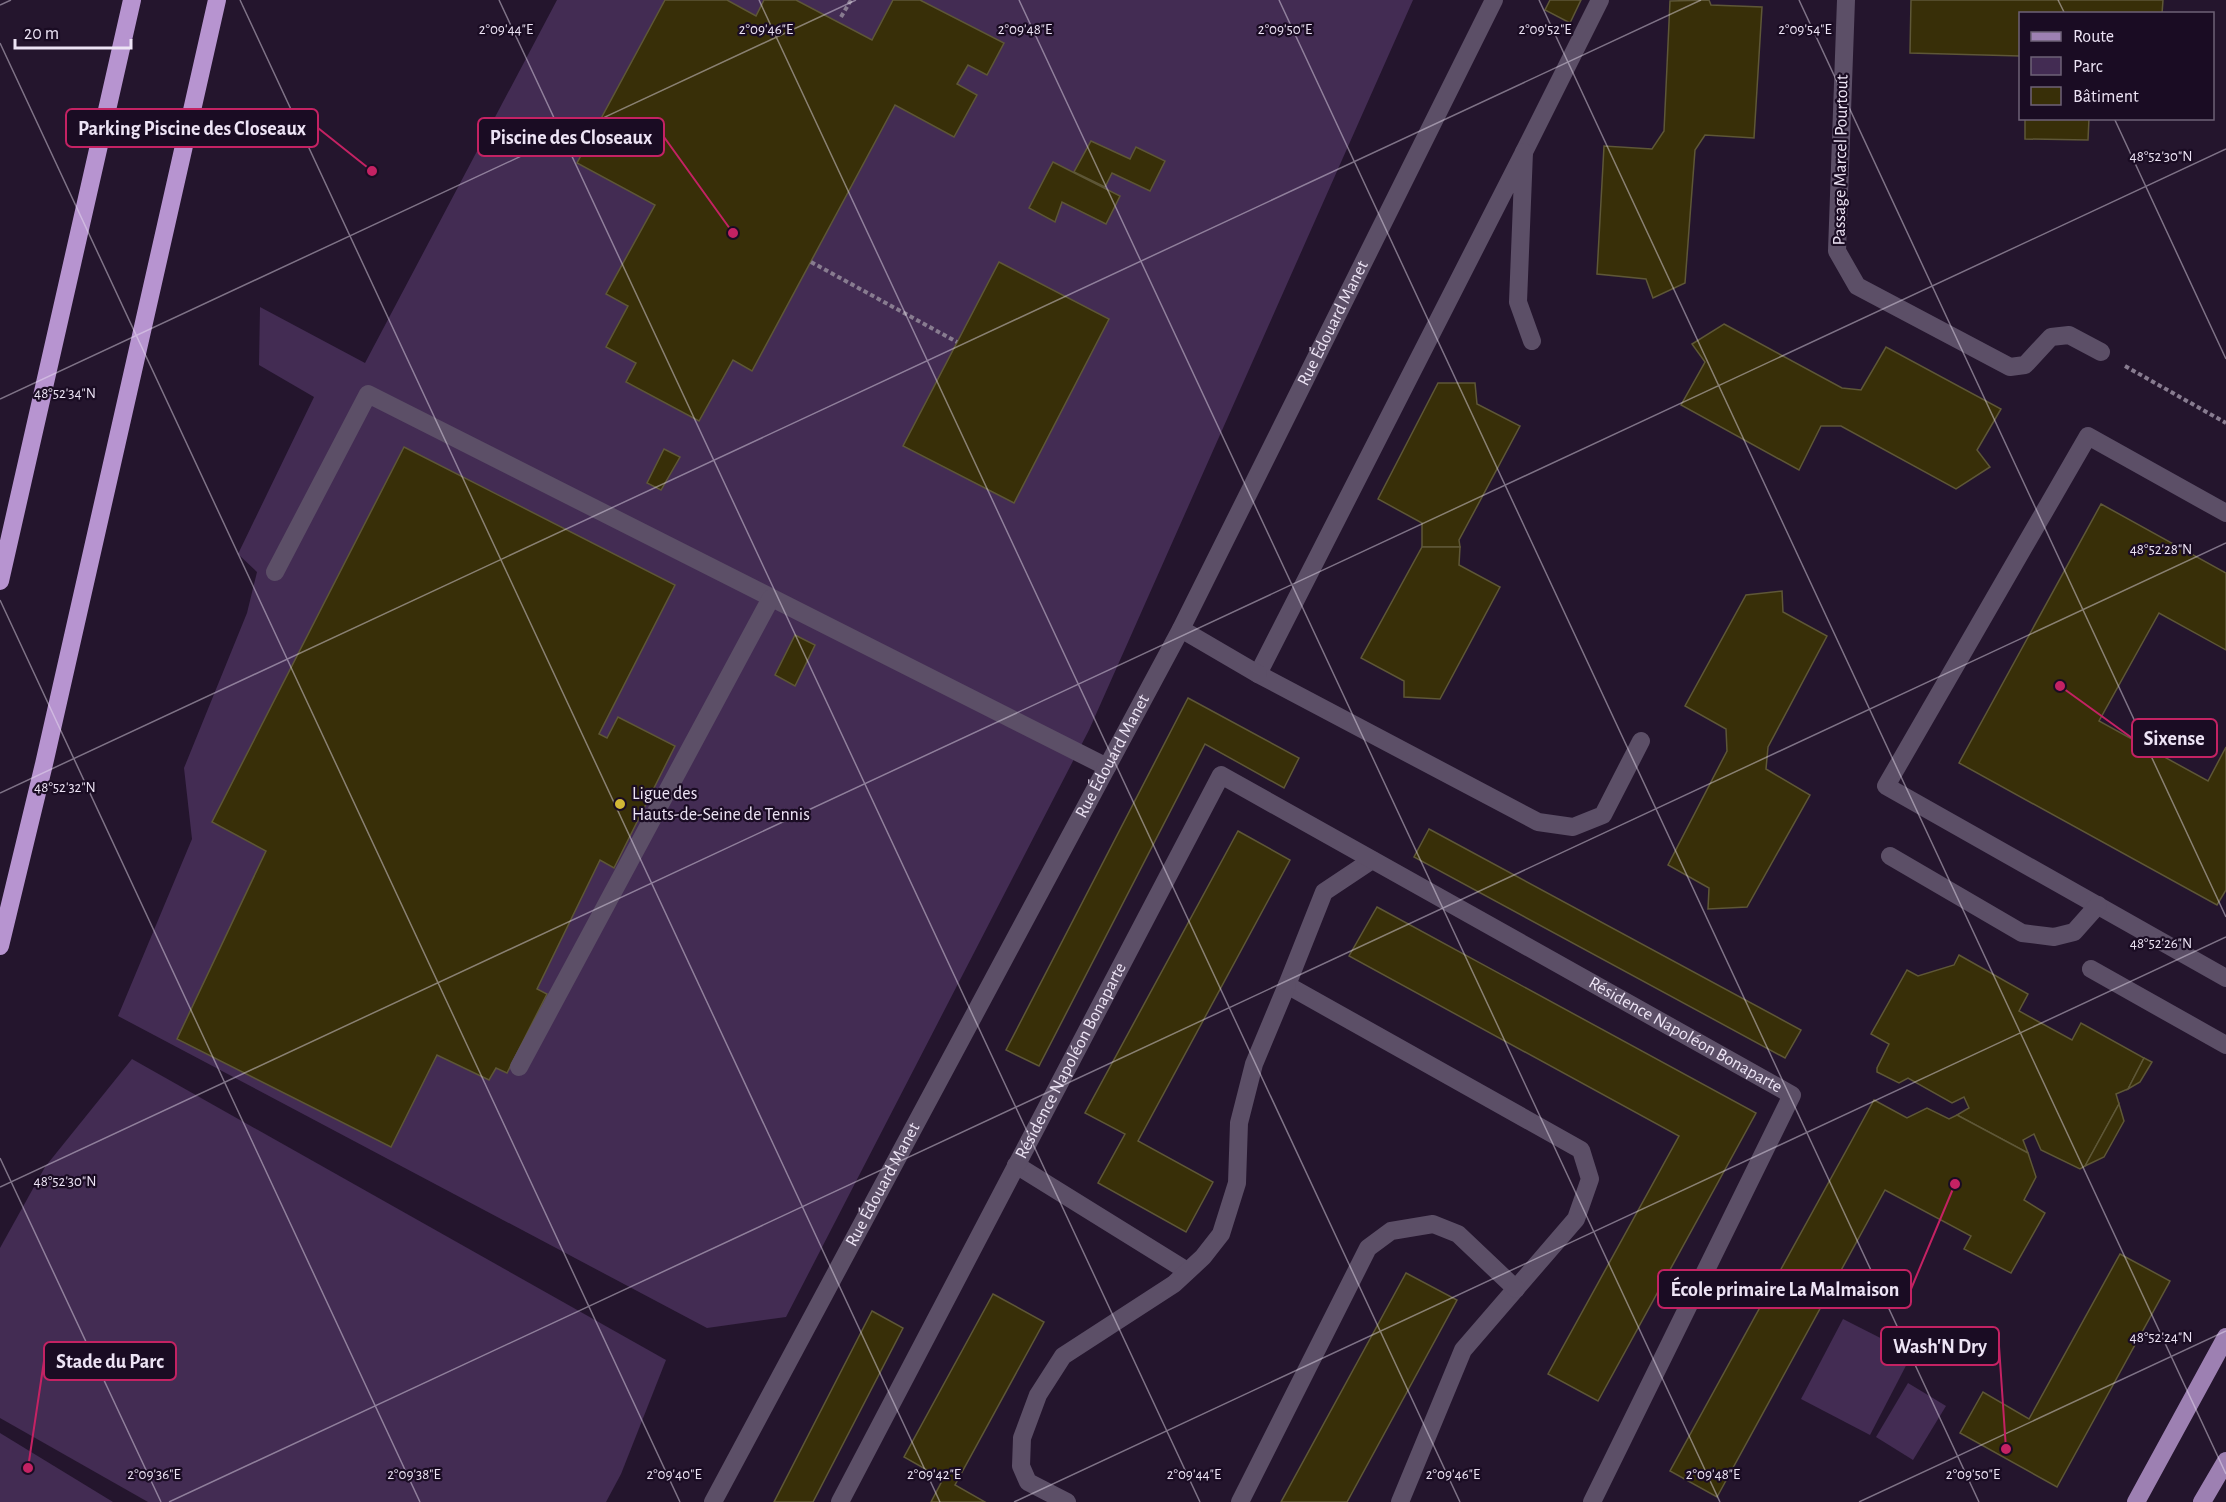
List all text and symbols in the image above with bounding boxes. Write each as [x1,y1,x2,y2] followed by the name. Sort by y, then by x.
[15,12,130,50] scale bar
[2019,12,2214,120] legend
[479,22,533,37] text: 2°09'44"E
[739,22,793,37] text: 2°09'46"E
[998,22,1052,37] text: 2°09'48"E
[1258,22,1312,37] text: 2°09'50"E
[1518,22,1572,37] text: 2°09'52"E
[1778,22,1832,37] text: 2°09'54"E
[24,25,59,43] text: 20 m
[2073,28,2114,46] text: Route
[2073,58,2103,76] text: Parc
[1831,74,1851,246] street label: Passage Marcel Pourtout
[2073,88,2139,106] text: Bâtiment
[66,109,318,147] callout: Parking Piscine des Closeaux
[478,118,664,156] callout: Piscine des Closeaux
[78,119,307,139] text: Parking Piscine des Closeaux
[490,128,653,148] text: Piscine des Closeaux
[2130,149,2192,164] text: 48°52'30"N
[1294,258,1372,389] street label: Rue Édouard Manet
[34,386,96,401] text: 48°52'34"N
[2130,542,2192,557] text: 48°52'28"N
[1072,691,1153,821] street label: Rue Édouard Manet
[2132,719,2217,757] callout: Sixense
[2143,729,2205,749] text: Sixense
[34,780,96,795] text: 48°52'32"N
[632,785,810,824] place label: Ligue des Hauts-de-Seine de Tennis
[613,797,627,811] marker: Ligue des Hauts-de-Seine de Tennis
[2130,936,2192,951] text: 48°52'26"N
[1012,960,1130,1162] street label: Résidence Napoléon Bonaparte
[1586,974,1785,1096] street label: Résidence Napoléon Bonaparte
[843,1120,924,1250] street label: Rue Édouard Manet
[34,1174,96,1189] text: 48°52'30"N
[1658,1270,1911,1308] callout: École primaire La Malmaison
[1671,1276,1899,1300] text: École primaire La Malmaison
[1881,1327,1999,1365] callout: Wash'N Dry
[2130,1330,2192,1345] text: 48°52'24"N
[1893,1337,1987,1357] text: Wash'N Dry
[44,1342,176,1380] callout: Stade du Parc
[56,1352,164,1372] text: Stade du Parc
[127,1467,181,1482] text: 2°09'36"E
[387,1467,441,1482] text: 2°09'38"E
[646,1467,702,1482] text: 2°09'40"E
[907,1467,961,1482] text: 2°09'42"E
[1167,1467,1221,1482] text: 2°09'44"E
[1426,1467,1480,1482] text: 2°09'46"E
[1686,1467,1740,1482] text: 2°09'48"E
[1946,1467,2000,1482] text: 2°09'50"E

